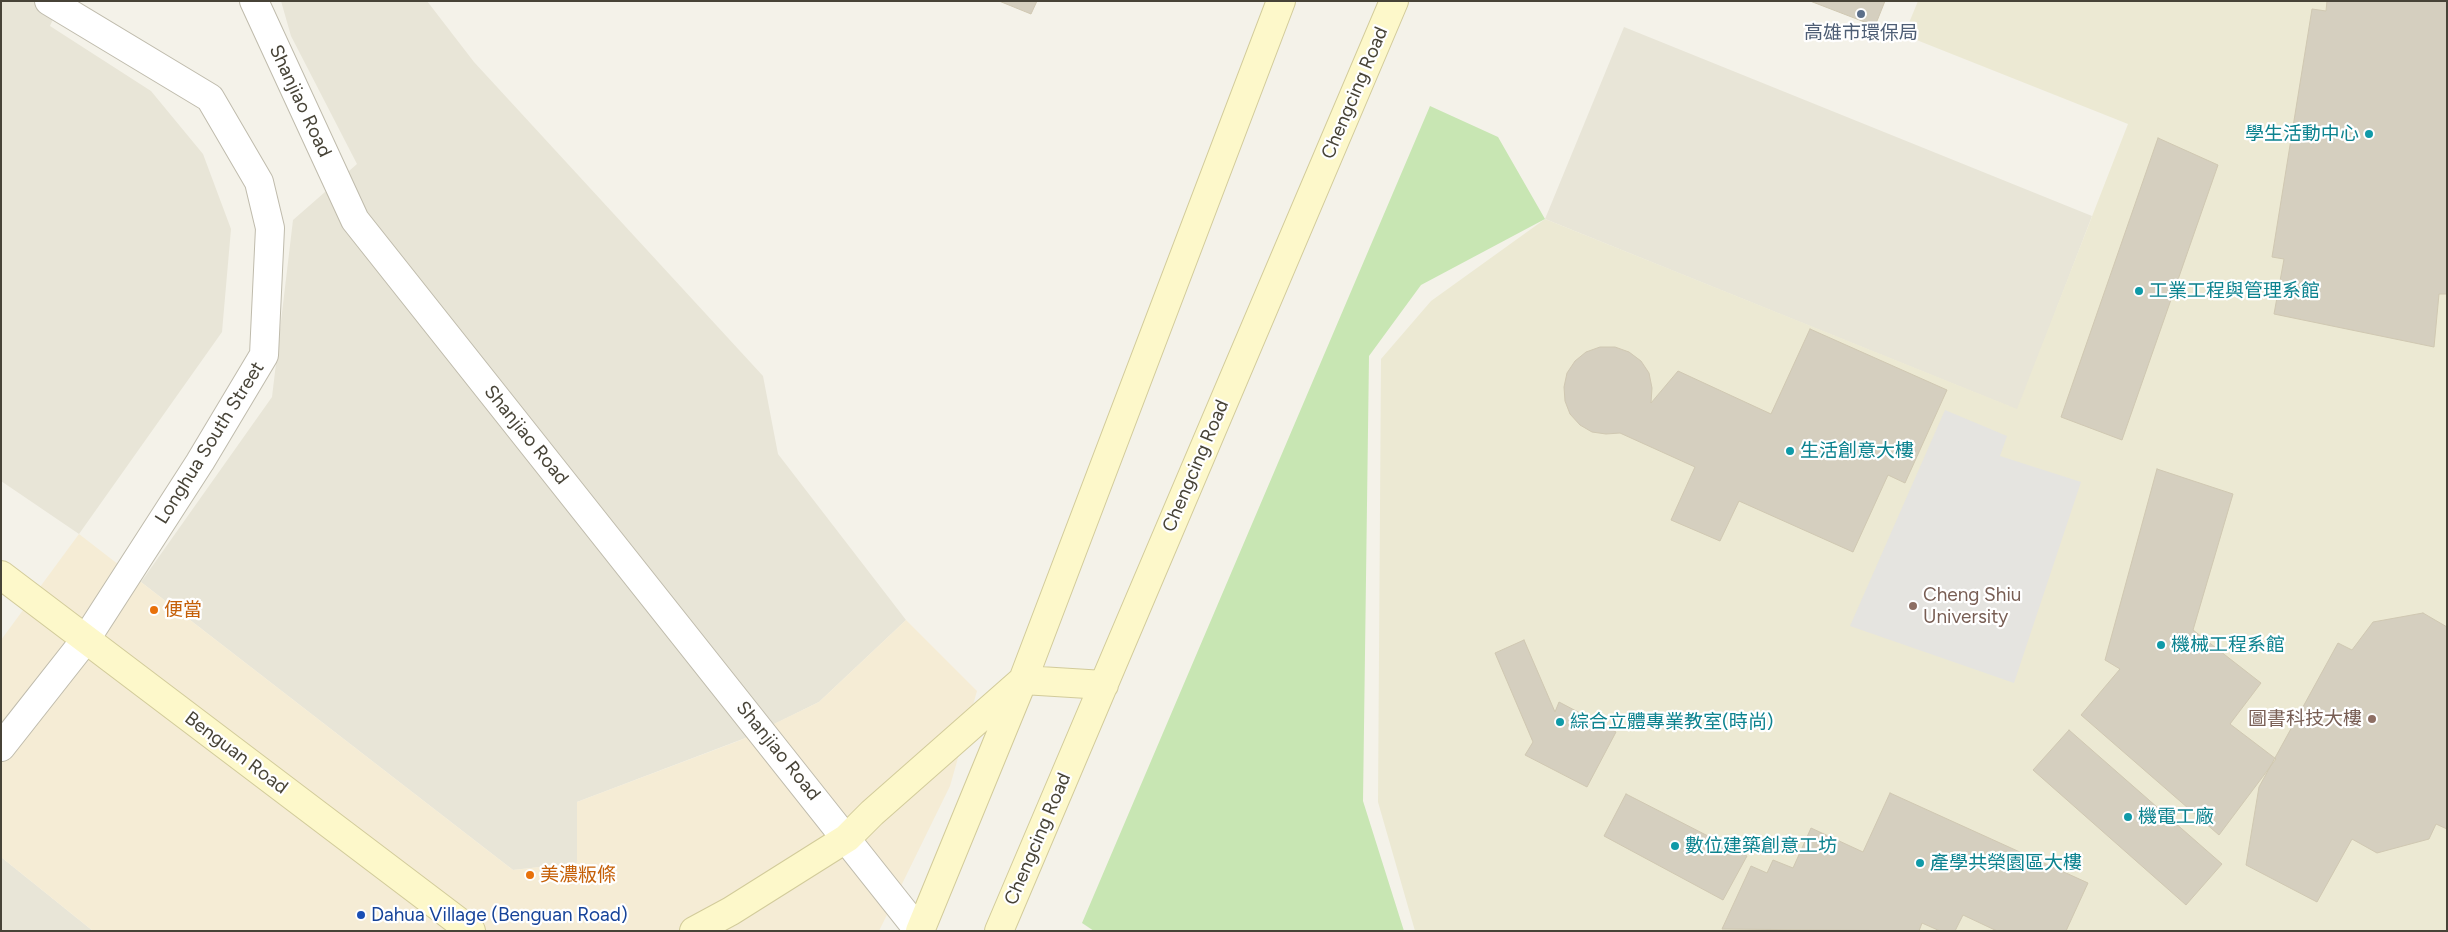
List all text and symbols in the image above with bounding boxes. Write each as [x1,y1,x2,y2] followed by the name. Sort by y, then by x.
[1855,8,1867,20] marker: 高雄市環保局
[1804,22,1918,44] place label: 高雄市環保局
[1317,24,1393,162] street label: Chengcing Road
[264,41,336,161] street label: Shanjiao Road
[2245,123,2359,145] place label: 學生活動中心
[2363,128,2375,140] marker: 學生活動中心
[2149,280,2320,302] place label: 工業工程與管理系館
[2133,285,2145,297] marker: 工業工程與管理系館
[151,358,269,528] street label: Longhua South Street
[479,381,573,489] street label: Shanjiao Road
[1158,397,1234,535] street label: Chengcing Road
[1800,440,1914,462] place label: 生活創意大樓
[1784,445,1796,457] marker: 生活創意大樓
[1923,584,2021,628] place label: Cheng Shiu University
[164,599,202,621] place label: 便當
[1907,600,1919,612] marker: Cheng Shiu University
[148,604,160,616] marker: 便當
[2171,634,2285,656] place label: 機械工程系館
[2155,639,2167,651] marker: 機械工程系館
[731,697,825,805] street label: Shanjiao Road
[180,707,292,799] street label: Benguan Road
[2248,708,2362,730] place label: 圖書科技大樓
[1570,711,1773,733] place label: 綜合立體專業教室(時尚)
[2366,713,2378,725] marker: 圖書科技大樓
[1554,716,1566,728] marker: 綜合立體專業教室(時尚)
[1000,770,1076,908] street label: Chengcing Road
[2138,806,2214,828] place label: 機電工廠
[2122,811,2134,823] marker: 機電工廠
[1685,835,1837,857] place label: 數位建築創意工坊
[1669,840,1681,852] marker: 數位建築創意工坊
[1930,852,2082,874] place label: 產學共榮園區大樓
[1914,857,1926,869] marker: 產學共榮園區大樓
[540,864,616,886] place label: 美濃粄條
[524,869,536,881] marker: 美濃粄條
[371,904,628,926] place label: Dahua Village (Benguan Road)
[355,909,367,921] marker: Dahua Village (Benguan Road)

